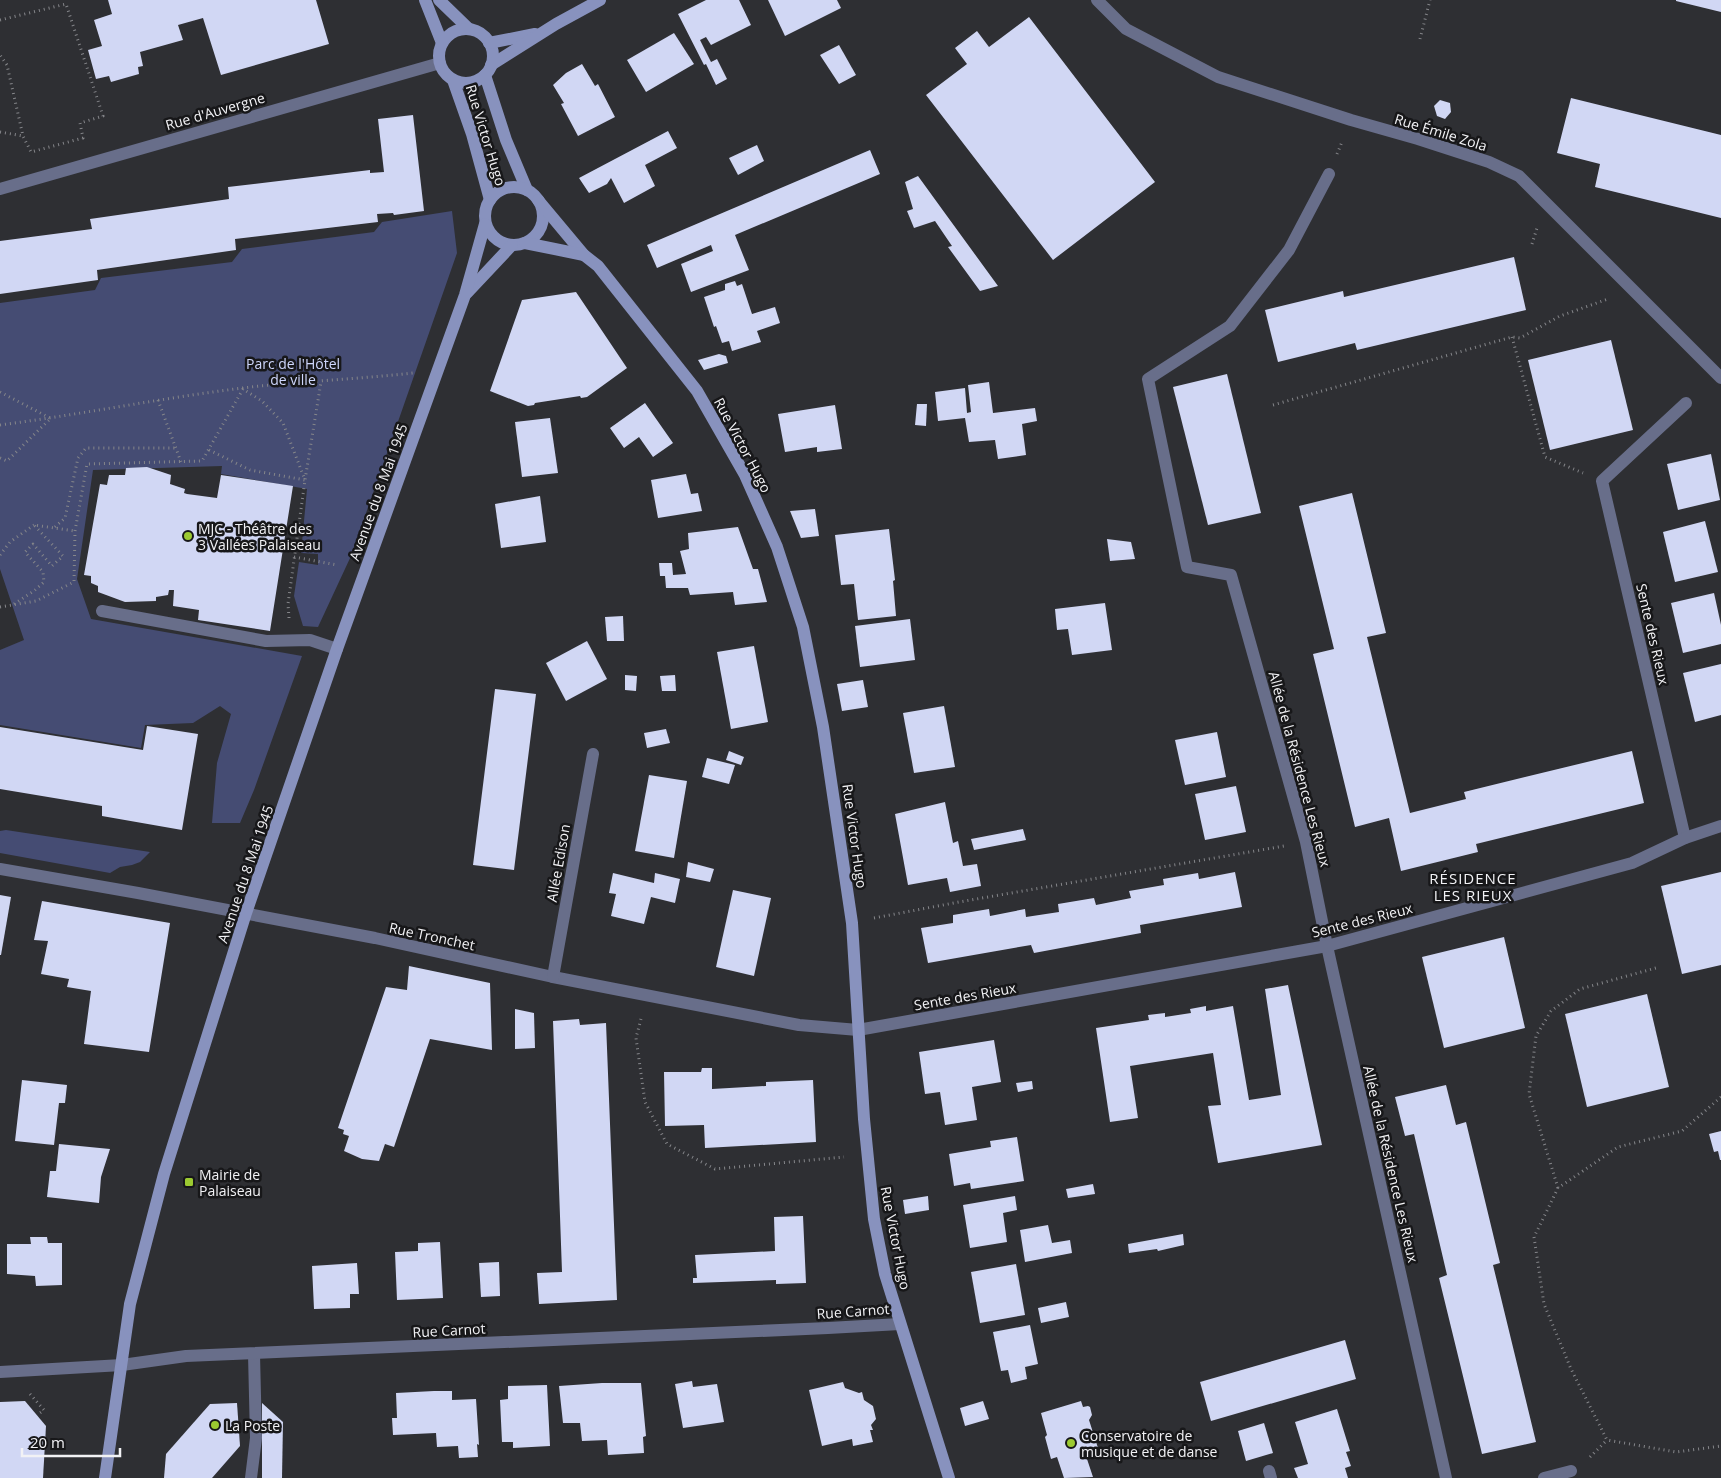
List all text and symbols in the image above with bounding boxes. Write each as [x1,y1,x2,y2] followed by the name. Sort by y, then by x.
[462,82,510,188] street label: Rue Victor Hugo
[163,88,267,134] street label: Rue d'Auvergne
[1392,109,1490,155] street label: Rue Émile Zola
[246,354,340,389] park label: Parc de l'Hôtel de ville
[710,394,776,496] street label: Rue Victor Hugo
[344,421,412,563] street label: Avenue du 8 Mai 1945
[198,519,321,554] place label: MJC - Théâtre des 3 Vallées Palaiseau
[182,530,194,542] marker: MJC - Théâtre des 3 Vallées Palaiseau
[1632,582,1674,687] street label: Sente des Rieux
[1265,669,1335,869] street label: Allée de la Résidence Les Rieux
[838,783,872,889] street label: Rue Victor Hugo
[213,803,277,945] street label: Avenue du 8 Mai 1945
[542,823,574,903] street label: Allée Edison
[1429,868,1517,905] district label: RÉSIDENCE LES RIEUX
[1310,898,1415,942] street label: Sente des Rieux
[387,918,477,954] street label: Rue Tronchet
[912,978,1018,1014] street label: Sente des Rieux
[1359,1064,1423,1265] street label: Allée de la Résidence Les Rieux
[199,1165,261,1200] place label: Mairie de Palaiseau
[183,1176,195,1188] marker: Mairie de Palaiseau
[877,1185,915,1291] street label: Rue Victor Hugo
[816,1299,890,1323] street label: Rue Carnot
[412,1319,486,1341] street label: Rue Carnot
[225,1416,280,1435] place label: La Poste
[209,1419,221,1431] marker: La Poste
[22,1426,120,1458] scale bar
[1081,1426,1218,1461] place label: Conservatoire de musique et de danse
[30,1432,65,1452] text: 20 m
[1065,1437,1077,1449] marker: Conservatoire de musique et de danse

